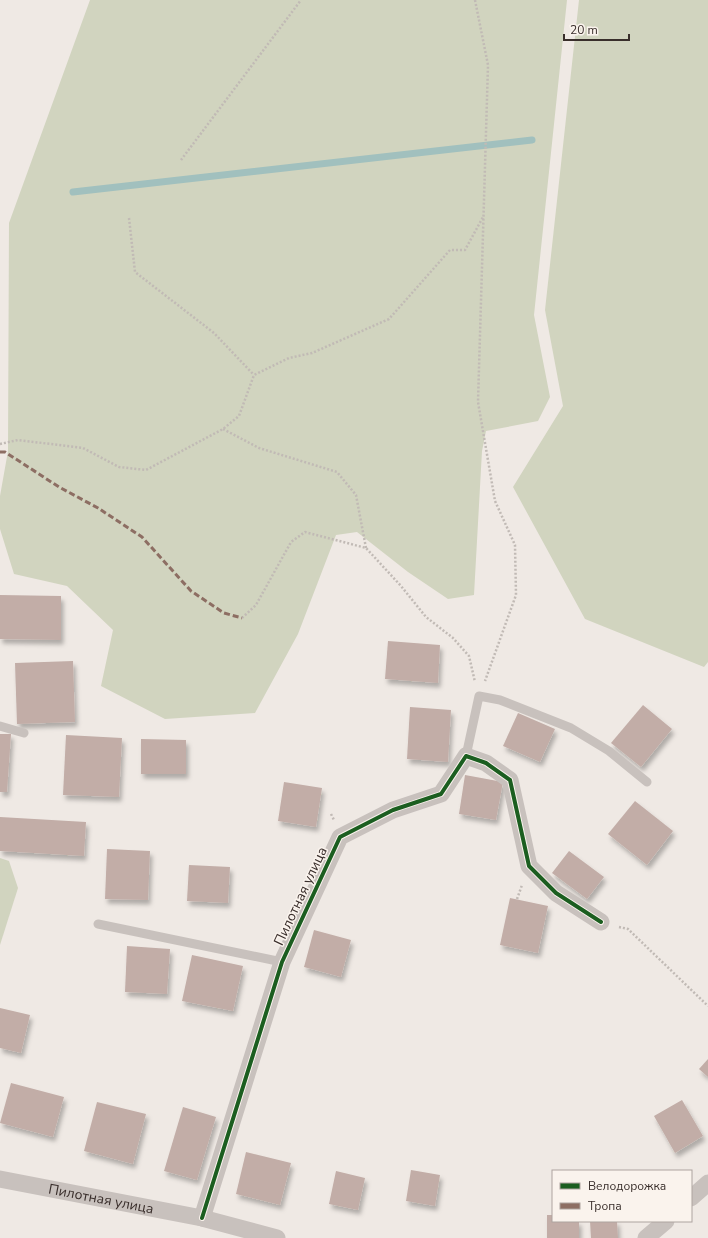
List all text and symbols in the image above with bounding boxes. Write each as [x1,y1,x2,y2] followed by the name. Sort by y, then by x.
[564,16,629,42] scale bar
[570,22,598,38] text: 20 m
[269,844,332,949] street label: Пилотная улица
[552,1170,692,1222] legend
[588,1178,666,1194] text: Велодорожка
[47,1180,155,1218] street label: Пилотная улица
[588,1198,622,1214] text: Тропа

